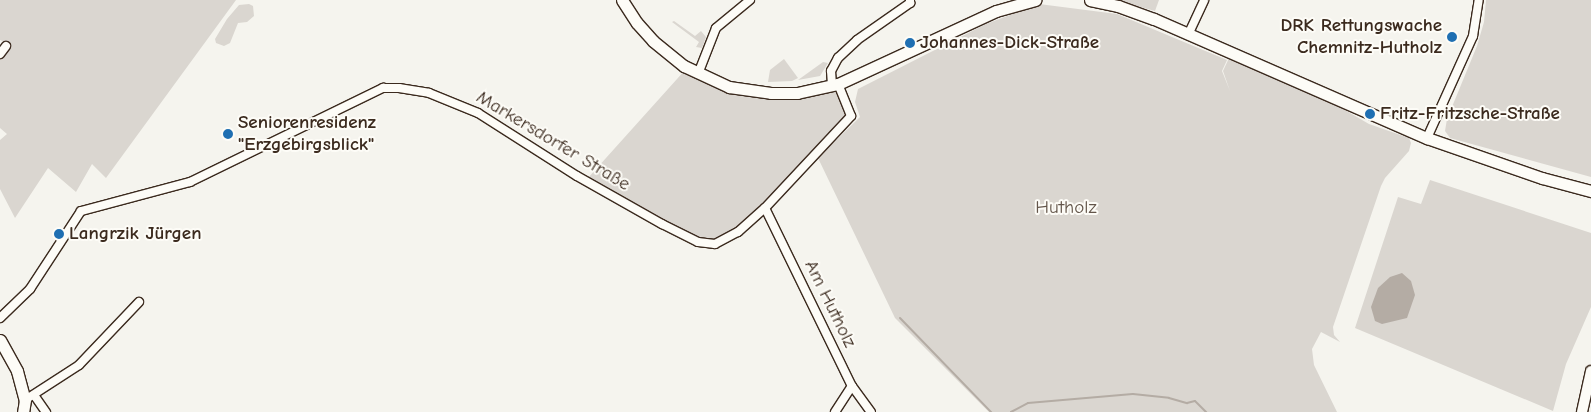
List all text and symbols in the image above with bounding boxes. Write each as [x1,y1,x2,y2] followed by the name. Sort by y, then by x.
[1280,15,1442,59] place label: DRK Rettungswache Chemnitz-Hutholz
[1446,31,1458,43] marker: DRK Rettungswache Chemnitz-Hutholz
[920,32,1099,54] place label: Johannes-Dick-Straße
[904,37,916,49] marker: Johannes-Dick-Straße
[472,86,634,196] street label: Markersdorfer Straße
[1380,103,1560,125] place label: Fritz-Fritzsche-Straße
[1364,108,1376,120] marker: Fritz-Fritzsche-Straße
[238,112,376,156] place label: Seniorenresidenz "Erzgebirgsblick"
[222,128,234,140] marker: Seniorenresidenz "Erzgebirgsblick"
[1035,197,1097,219] park label: Hutholz
[69,223,202,245] place label: Langrzik Jürgen
[53,228,65,240] marker: Langrzik Jürgen
[799,256,861,352] street label: Am Hutholz

